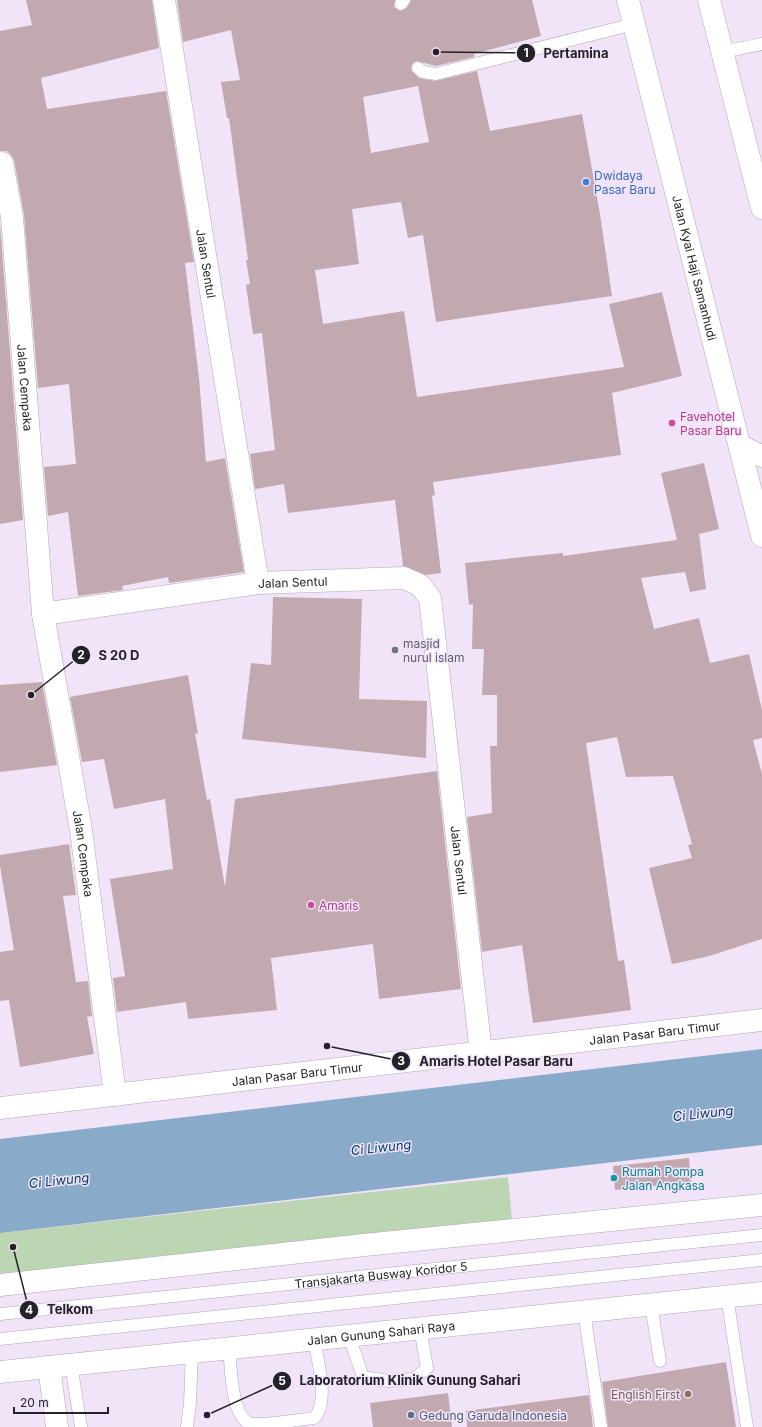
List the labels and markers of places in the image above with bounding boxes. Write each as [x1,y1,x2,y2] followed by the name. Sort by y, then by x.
[516,40,617,65] callout: Pertamina
[594,168,656,197] place label: Dwidaya Pasar Baru
[581,177,591,187] marker: Dwidaya Pasar Baru
[680,409,742,438] place label: Favehotel Pasar Baru
[667,418,677,428] marker: Favehotel Pasar Baru
[403,636,464,665] place label: masjid nurul islam
[71,643,148,668] callout: S 20 D
[390,645,400,655] marker: masjid nurul islam
[319,898,358,913] place label: Amaris
[306,900,316,910] marker: Amaris
[391,1049,581,1074] callout: Amaris Hotel Pasar Baru
[622,1164,705,1193] place label: Rumah Pompa Jalan Angkasa
[609,1173,619,1183] marker: Rumah Pompa Jalan Angkasa
[19,1297,101,1322] callout: Telkom
[272,1368,529,1393] callout: Laboratorium Klinik Gunung Sahari
[611,1387,680,1402] place label: English First
[683,1389,693,1399] marker: English First
[419,1408,567,1423] place label: Gedung Garuda Indonesia
[406,1410,416,1420] marker: Gedung Garuda Indonesia

